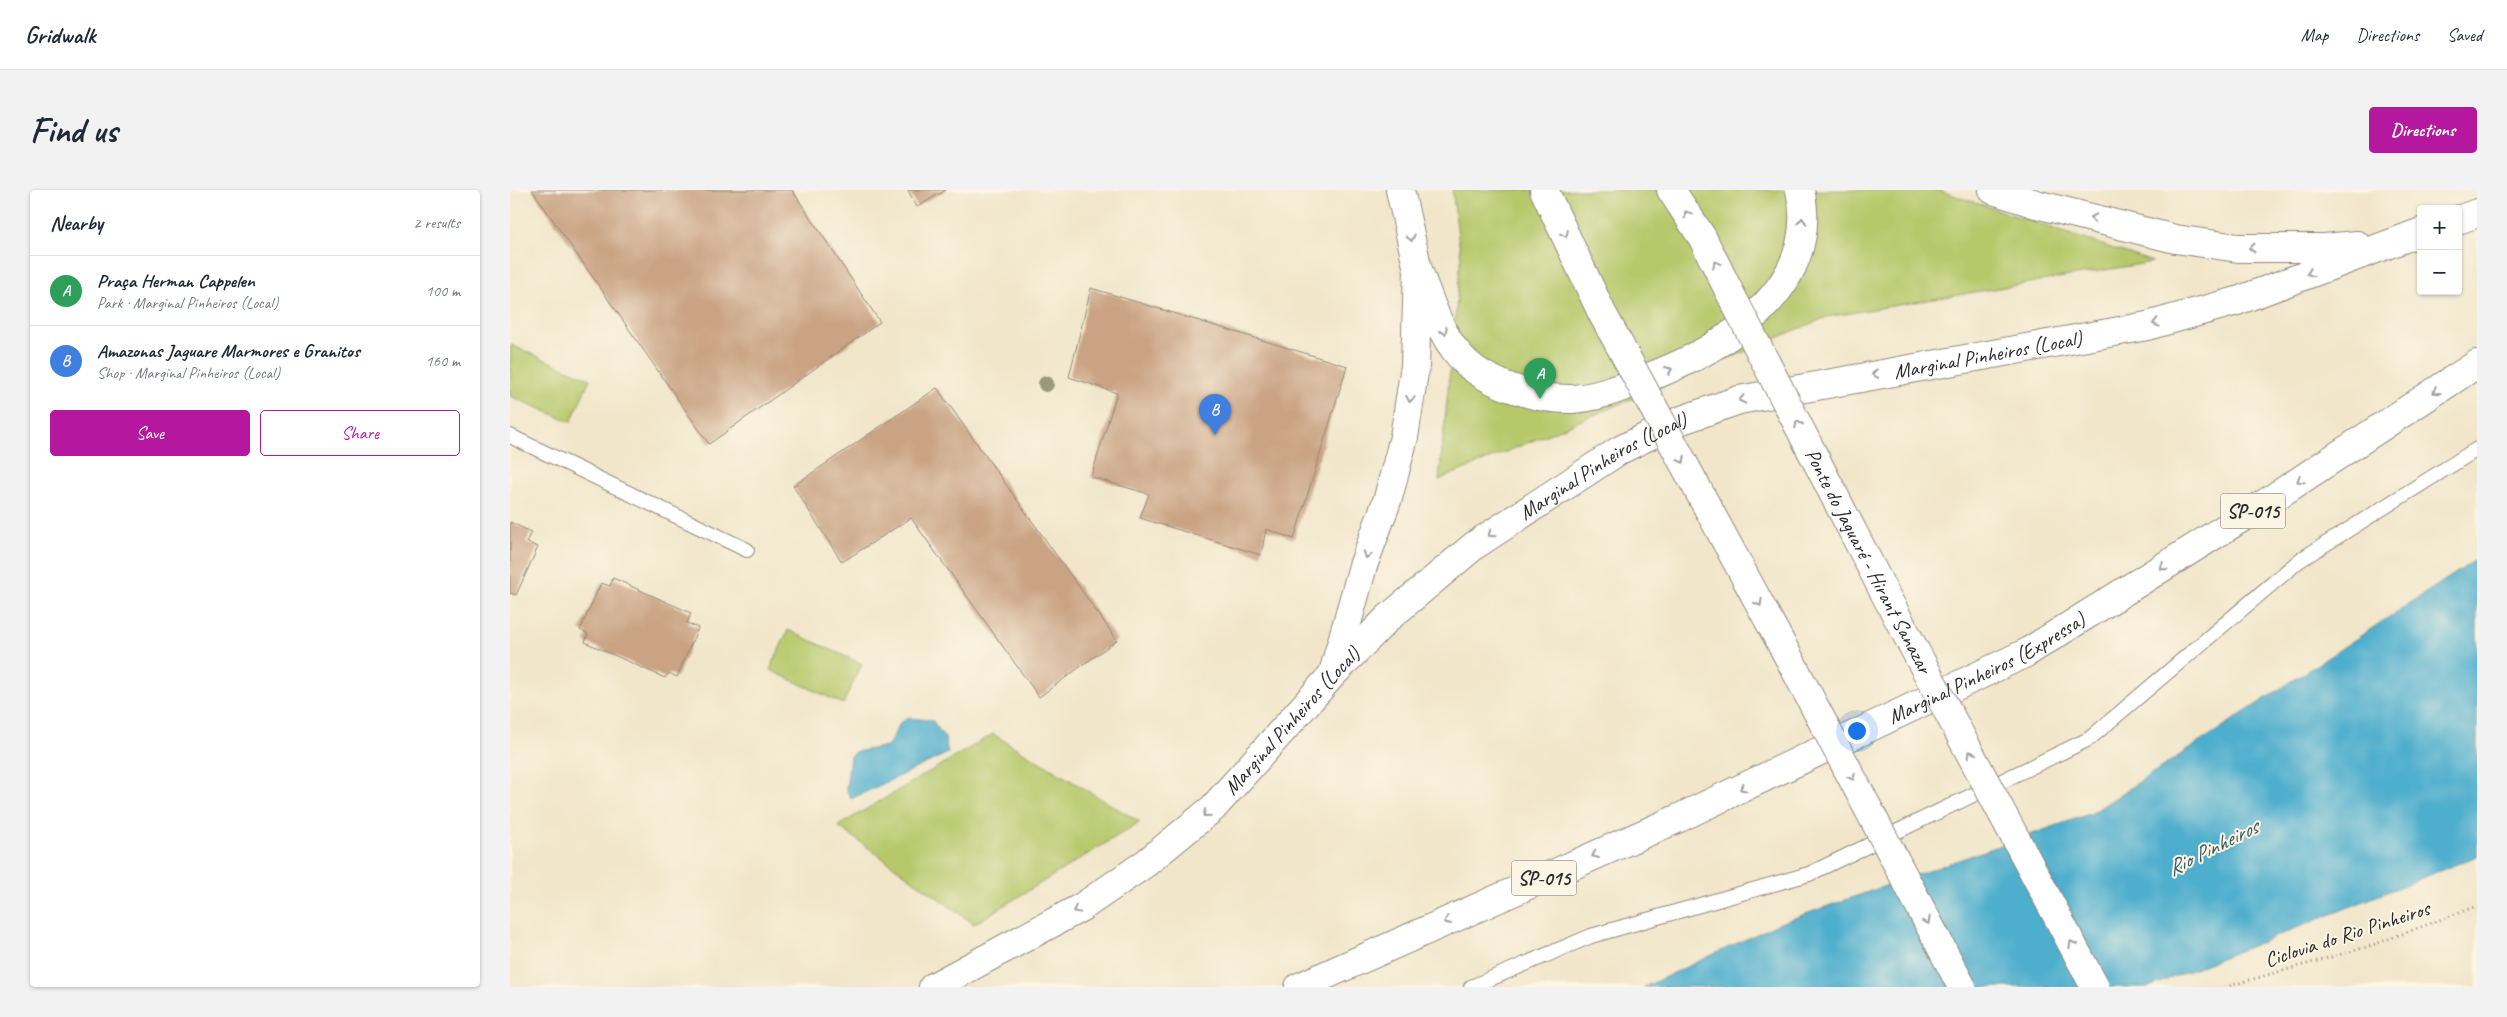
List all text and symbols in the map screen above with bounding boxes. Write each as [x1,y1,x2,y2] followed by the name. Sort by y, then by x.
[25,20,95,50] text: Gridwalk
[2301,24,2328,46] text: Map
[2356,24,2419,46] text: Directions
[2447,24,2482,46] text: Saved
[2369,107,2477,153] button: Directions
[30,108,117,153] text: Find us
[2417,205,2462,295] map controls
[2417,205,2462,250] button: +
[50,210,103,236] text: Nearby
[1683,210,1693,219] one-way arrow
[413,213,460,233] text: 2 results
[2089,214,2097,224] one-way arrow
[1797,217,1807,224] one-way arrow
[1559,229,1569,238] one-way arrow
[1405,233,1415,242] one-way arrow
[2248,243,2256,253] one-way arrow
[2417,250,2462,295] button: −
[1712,260,1722,269] one-way arrow
[2306,267,2315,277] one-way arrow
[97,269,255,293] text: Praça Herman Cappelen
[62,281,70,301] text: A
[426,281,460,301] text: 100 m
[97,293,278,313] text: Park · Marginal Pinheiros (Local)
[2152,318,2160,328] one-way arrow
[1892,325,2085,385] street label: Marginal Pinheiros (Local)
[1438,326,1448,335] one-way arrow
[97,339,360,363] text: Amazonas Jaguare Marmores e Granitos
[62,351,70,371] text: B
[426,351,460,371] text: 160 m
[1524,358,1556,399] pin: A
[97,363,280,383] text: Shop · Marginal Pinheiros (Local)
[1664,365,1673,376] one-way arrow
[1871,369,1880,379] one-way arrow
[2433,385,2442,394] one-way arrow
[1199,394,1231,435] pin: B
[1737,394,1746,405] one-way arrow
[1405,395,1416,403] one-way arrow
[1514,406,1691,526] street label: Marginal Pinheiros (Local)
[50,410,250,456] button: Save
[260,410,460,456] button: Share
[1794,421,1804,430] one-way arrow
[1799,444,1939,679] street label: Ponte do Jaguaré - Hirant Sanazar
[1675,455,1685,464] one-way arrow
[2297,474,2306,483] one-way arrow
[2220,494,2286,528] road number: SP-015
[1488,528,1497,537] one-way arrow
[1363,550,1373,559] one-way arrow
[2160,561,2169,571] one-way arrow
[1753,597,1763,606] one-way arrow
[1884,606,2091,730] street label: Marginal Pinheiros (Expressa)
[1218,641,1366,800] street label: Marginal Pinheiros (Local)
[1844,718,1870,744] your location
[1967,751,1977,760] one-way arrow
[1846,772,1856,781] one-way arrow
[1739,782,1748,792] one-way arrow
[1203,808,1212,816] one-way arrow
[2163,811,2266,883] water label: Rio Pinheiros
[1591,849,1600,860] one-way arrow
[1512,860,1576,896] road number: SP-015
[2261,895,2434,973] street label: Ciclovia do Rio Pinheiros
[1072,904,1081,914] one-way arrow
[1443,915,1452,926] one-way arrow
[1921,916,1931,925] one-way arrow
[2069,940,2079,949] one-way arrow

